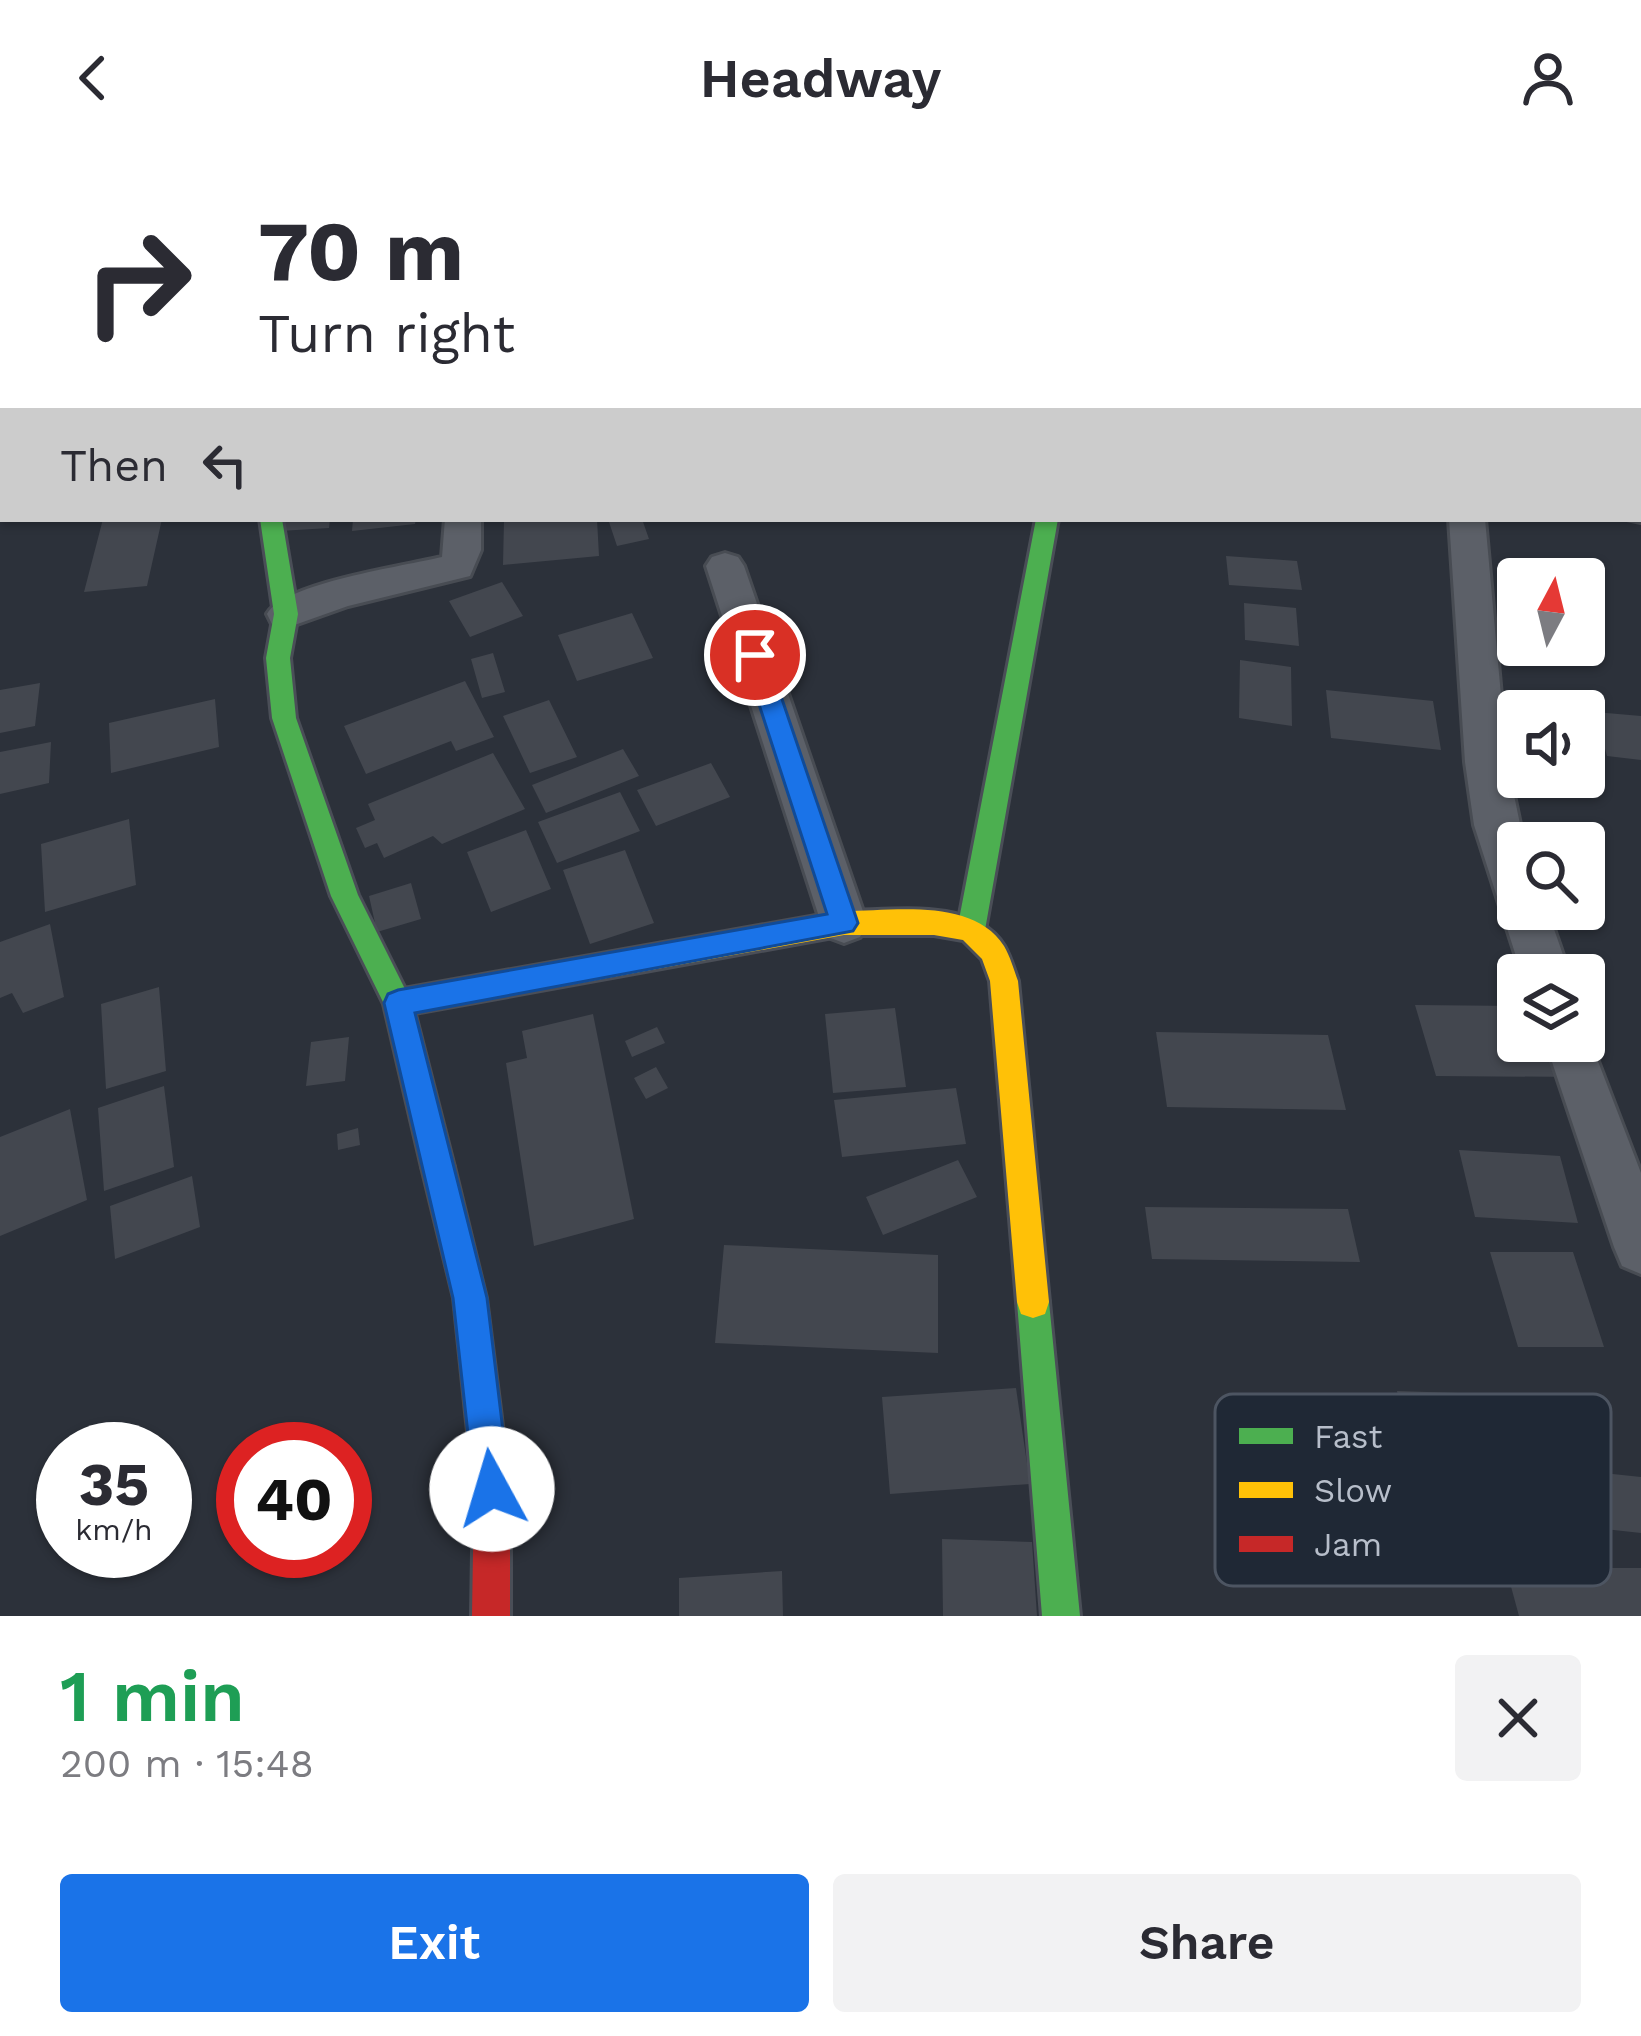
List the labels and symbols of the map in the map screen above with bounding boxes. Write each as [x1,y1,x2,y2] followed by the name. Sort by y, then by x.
[1497,558,1605,666] north arrow
[704,604,806,706] pin
[1215,1394,1611,1586] legend
[1314,1417,1383,1456] text: Fast
[216,1422,372,1578] speed limit sign: 40
[429,1426,555,1552] position arrow
[1314,1471,1392,1510] text: Slow
[1314,1525,1382,1564] text: Jam

